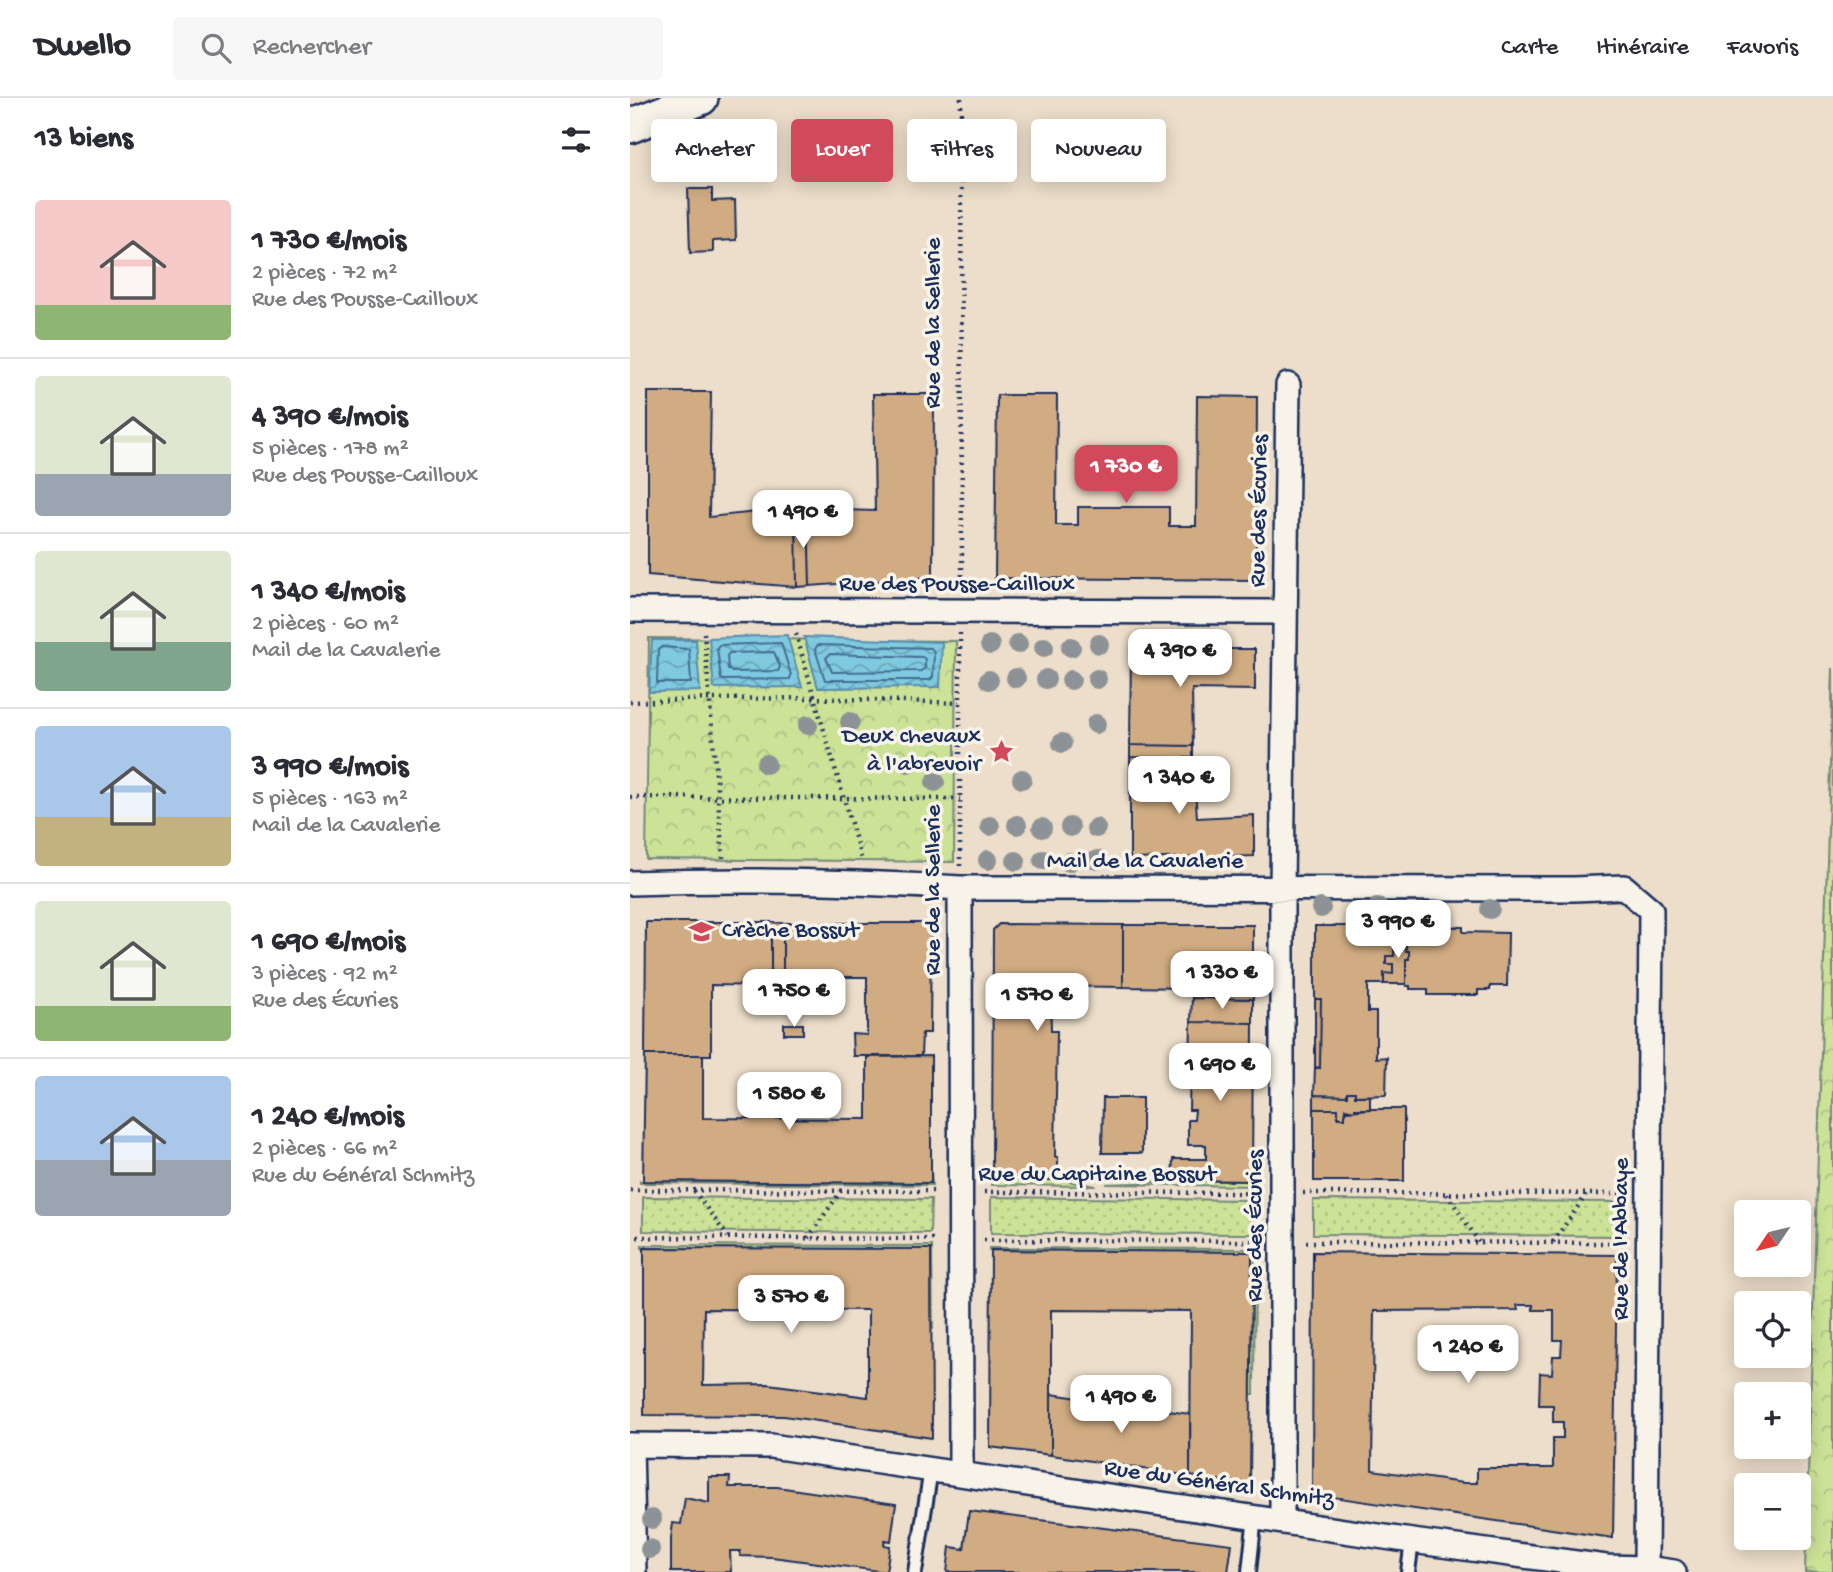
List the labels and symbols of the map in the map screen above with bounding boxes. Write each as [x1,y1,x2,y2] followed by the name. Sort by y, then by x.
[920,237,949,408] street label: Rue de la Sellerie
[1244,434,1276,587] street label: Rue des Écuries
[1061,446,1191,505] pin: 1 730 €
[738,490,868,550] pin: 1 490 €
[839,571,1075,600] street label: Rue des Pousse-Cailloux
[1115,630,1245,689] pin: 4 390 €
[840,723,984,780] place label: Deux chevaux à l'abrevoir
[987,737,1015,765] place icon: Deux chevaux à l'abrevoir
[1114,756,1244,816] pin: 1 340 €
[920,804,949,975] street label: Rue de la Sellerie
[1047,848,1244,877] street label: Mail de la Cavalerie
[1333,900,1463,960] pin: 3 990 €
[688,917,716,945] school or university icon: Crèche Bossut
[722,917,861,946] place label: Crèche Bossut
[1157,951,1287,1011] pin: 1 330 €
[729,970,859,1029] pin: 1 750 €
[972,974,1102,1033] pin: 1 570 €
[1155,1044,1285,1103] pin: 1 690 €
[724,1072,854,1132] pin: 1 580 €
[1242,1149,1271,1302] street label: Rue des Écuries
[1608,1157,1637,1320] street label: Rue de l'Abbaye
[978,1161,1218,1190] street label: Rue du Capitaine Bossut
[1734,1200,1811,1278] north arrow
[726,1276,856,1335] pin: 3 570 €
[1403,1326,1533,1385] pin: 1 240 €
[1056,1376,1186,1435] pin: 1 490 €
[1102,1455,1337,1516] street label: Rue du Général Schmitz

